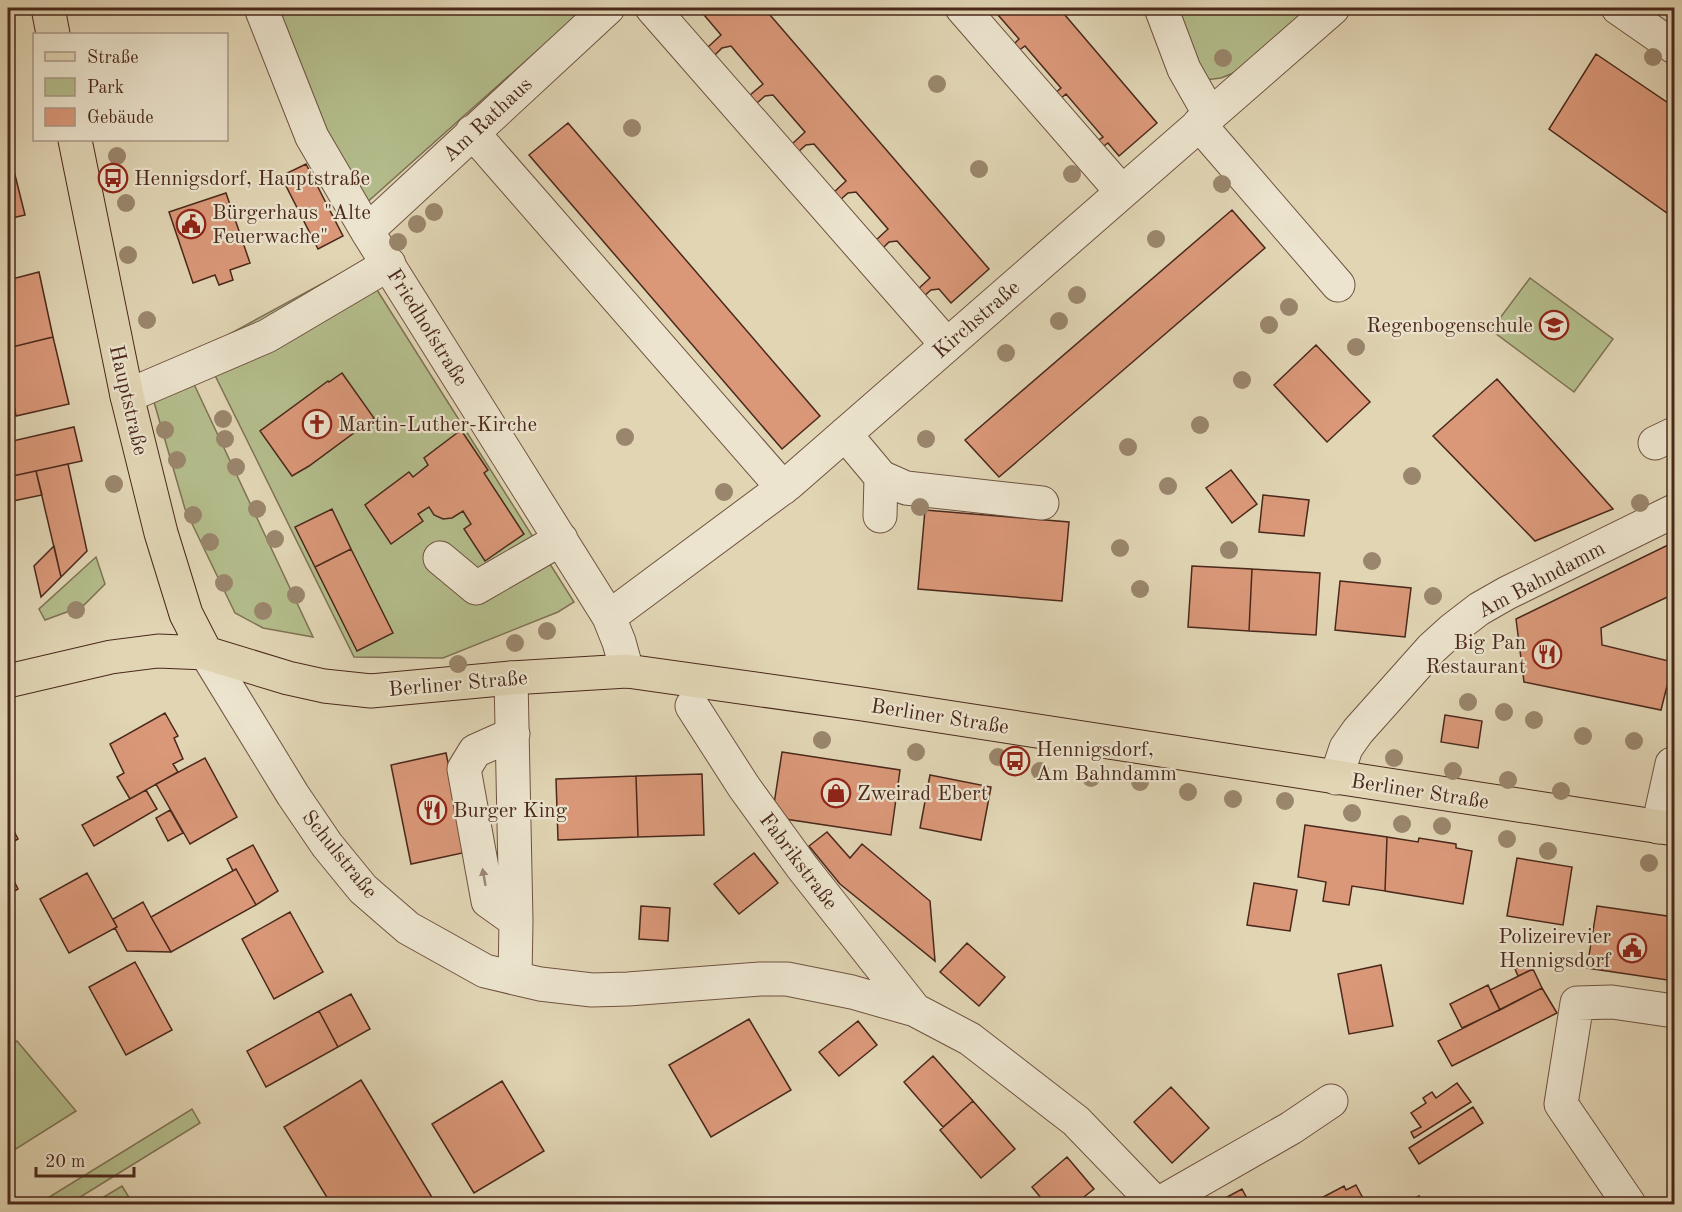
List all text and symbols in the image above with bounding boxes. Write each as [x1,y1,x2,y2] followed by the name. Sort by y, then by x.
[33,33,228,141] legend
[87,49,138,67] text: Straße
[439,74,537,166] street label: Am Rathaus
[87,79,124,97] text: Park
[87,109,154,127] text: Gebäude
[97,162,129,194] bus stop icon: Hennigsdorf, Hauptstraße
[134,169,370,190] place label: Hennigsdorf, Hauptstraße
[212,203,371,248] place label: Bürgerhaus "Alte Feuerwache"
[175,208,207,240] public building icon: Bürgerhaus "Alte Feuerwache"
[382,265,471,390] street label: Friedhofstraße
[930,277,1024,363] street label: Kirchstraße
[1538,309,1570,341] school or university icon: Regenbogenschule
[1366,316,1533,337] place label: Regenbogenschule
[105,343,150,458] street label: Hauptstraße
[301,408,333,440] church icon: Martin-Luther-Kirche
[338,415,537,436] place label: Martin-Luther-Kirche
[1475,538,1609,623] street label: Am Bahndamm
[1426,633,1526,678] place label: Big Pan Restaurant
[1531,638,1563,670] restaurant icon: Big Pan Restaurant
[388,668,529,701] street label: Berliner Straße
[869,696,1010,739] street label: Berliner Straße
[1036,740,1177,785] place label: Hennigsdorf, Am Bahndamm
[999,745,1031,777] bus stop icon: Hennigsdorf, Am Bahndamm
[1349,771,1490,814] street label: Berliner Straße
[820,777,852,809] shop icon: Zweirad Ebert
[857,784,988,805] place label: Zweirad Ebert
[416,794,448,826] restaurant icon: Burger King
[453,801,568,822] place label: Burger King
[297,807,381,903] street label: Schulstraße
[755,810,841,914] street label: Fabrikstraße
[479,868,488,887] one-way arrow
[1498,927,1612,972] place label: Polizeirevier Hennigsdorf
[1616,932,1648,964] public building icon: Polizeirevier Hennigsdorf
[36,1140,134,1178] scale bar
[45,1153,85,1171] text: 20 m

